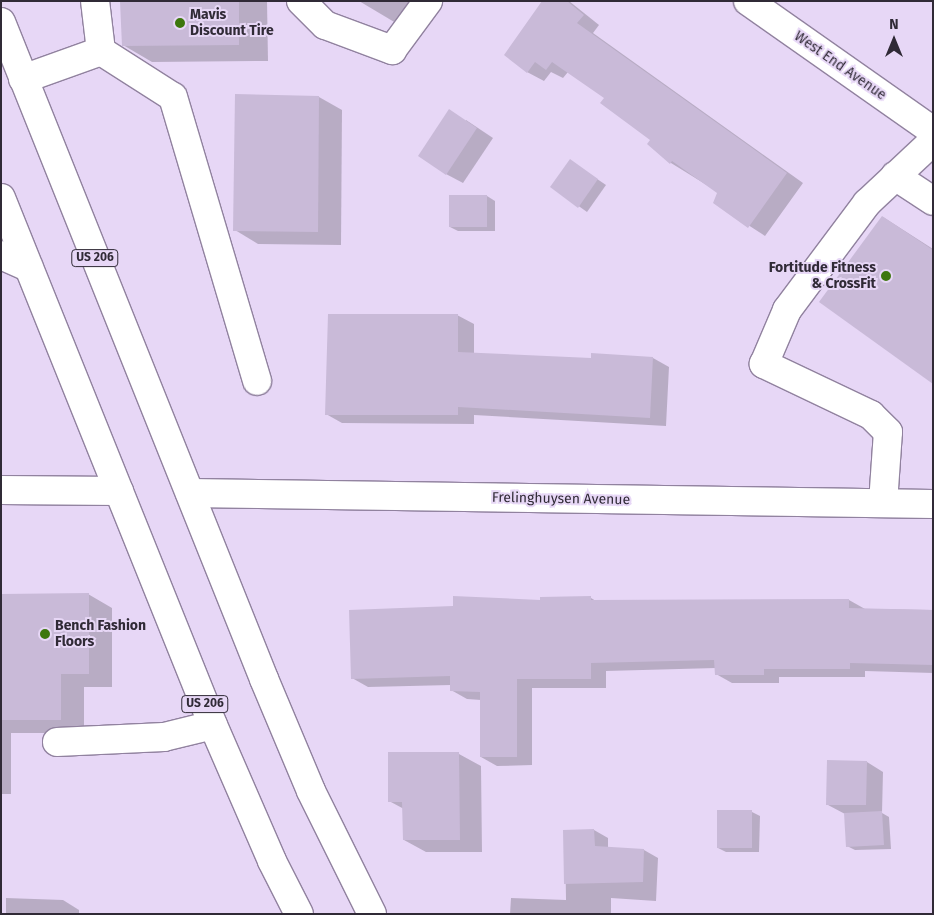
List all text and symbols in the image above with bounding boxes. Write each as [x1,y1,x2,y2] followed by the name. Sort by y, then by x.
[190,7,274,40] place label: Mavis Discount Tire
[869,15,919,65] north arrow
[889,16,899,33] text: N
[174,17,186,29] marker: Mavis Discount Tire
[791,28,889,104] street label: West End Avenue
[71,248,119,268] road number: US 206
[769,260,876,292] place label: Fortitude Fitness & CrossFit
[880,270,892,282] marker: Fortitude Fitness & CrossFit
[492,489,630,509] street label: Frelinghuysen Avenue
[55,618,146,650] place label: Bench Fashion Floors
[39,628,51,640] marker: Bench Fashion Floors
[181,694,229,714] road number: US 206

